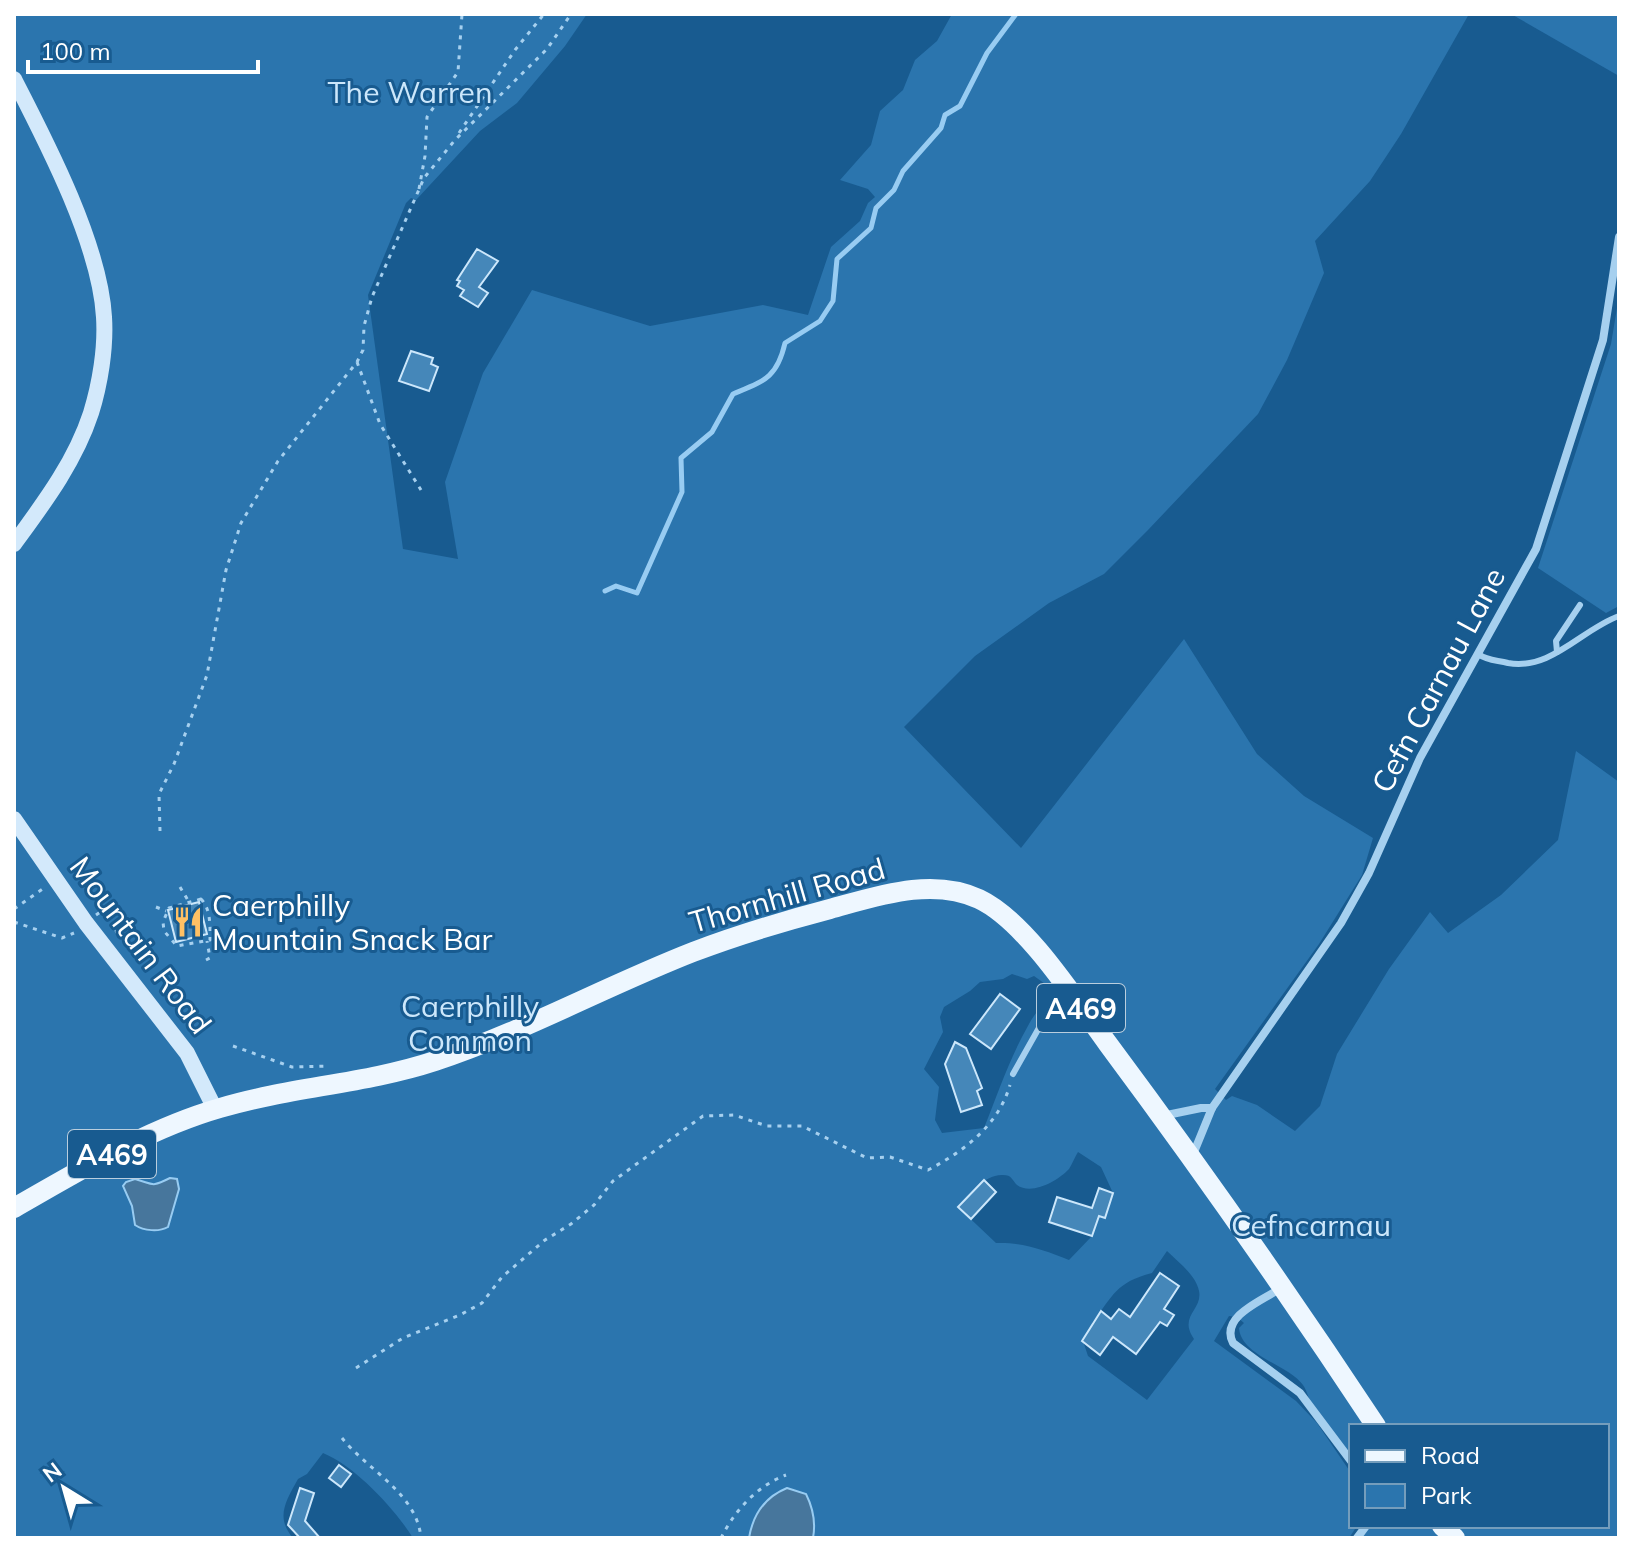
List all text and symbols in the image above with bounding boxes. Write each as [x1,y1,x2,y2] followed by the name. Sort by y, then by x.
[28,24,258,74] scale bar
[40,36,111,66] text: 100 m
[328,73,492,111] park label: The Warren
[1363,561,1513,799] street label: Cefn Carnau Lane
[62,849,220,1041] street label: Mountain Road
[685,849,889,941] street label: Thornhill Road
[212,886,493,958] place label: Caerphilly Mountain Snack Bar
[171,905,205,939] restaurant icon: Caerphilly Mountain Snack Bar
[1037,984,1125,1032] road number: A469
[401,987,539,1059] park label: Caerphilly Common
[68,1130,156,1178] road number: A469
[1231,1206,1391,1244] park label: Cefncarnau
[1349,1424,1609,1528] legend
[1421,1440,1480,1470] text: Road
[24,1448,104,1528] north arrow
[37,1456,67,1488] text: N
[1421,1480,1472,1510] text: Park

